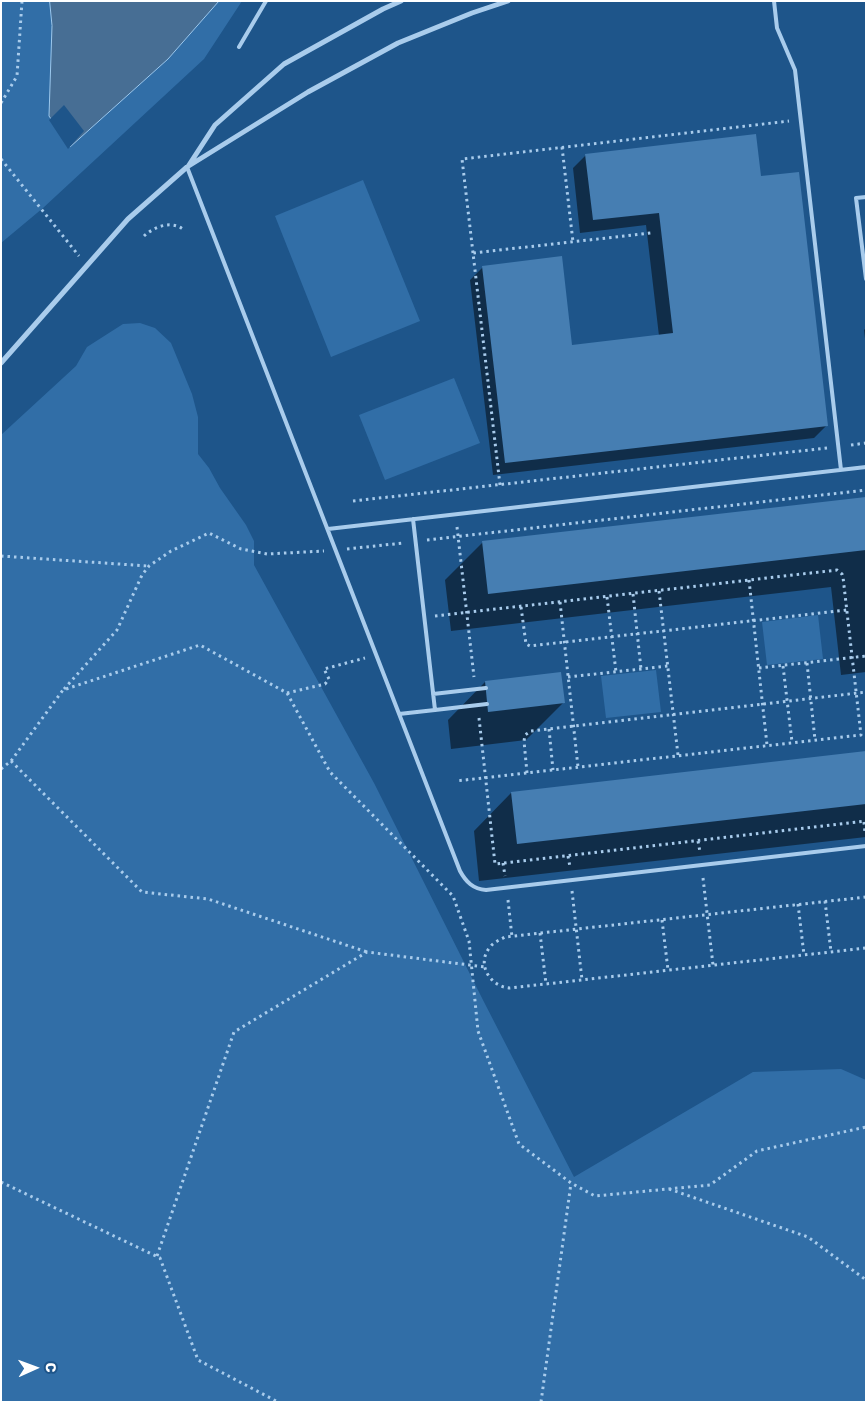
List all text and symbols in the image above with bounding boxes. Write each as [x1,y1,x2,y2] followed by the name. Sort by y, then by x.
[10,1343,60,1393] north arrow
[42,1362,59,1373] text: С

